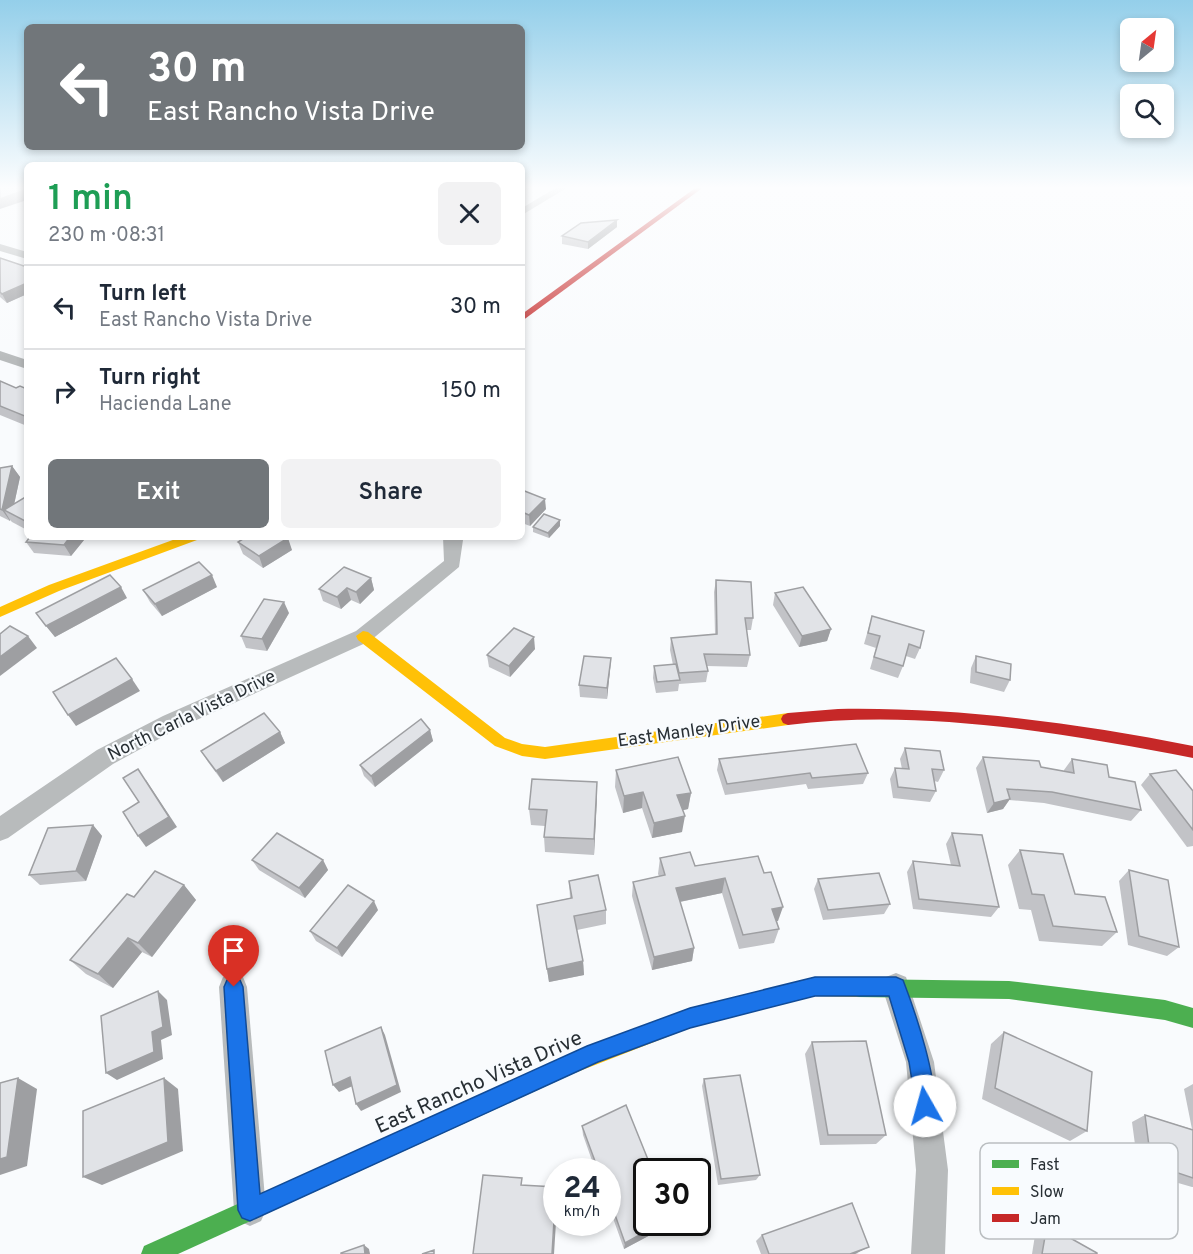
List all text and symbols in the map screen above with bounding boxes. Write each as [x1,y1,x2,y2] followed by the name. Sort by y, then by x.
[1120,18,1174,72] north arrow
[1120,18,1174,138] map controls
[147,44,246,97] text: 30 m
[48,48,126,126] icon: left
[1120,84,1174,138] button: search
[147,96,435,130] text: East Rancho Vista Drive
[48,177,133,223] text: 1 min
[438,182,501,245] button: close
[48,223,165,249] text: 230 m · 08:31
[99,281,187,308] text: Turn left
[48,291,81,324] icon: left
[450,294,501,321] text: 30 m
[99,308,312,334] text: East Rancho Vista Drive
[99,365,201,392] text: Turn right
[48,375,81,408] icon: right
[441,378,501,405] text: 150 m
[99,392,232,418] text: Hacienda Lane
[48,459,269,528] button: Exit
[281,459,501,528] button: Share
[104,665,280,767] street label: North Carla Vista Drive
[616,711,762,753] street label: East Manley Drive
[208,925,259,987] pin
[217,934,250,967] icon: arrive
[371,1025,587,1141] street label: East Rancho Vista Drive
[893,1074,957,1138] position arrow
[980,1143,1178,1239] legend
[1030,1156,1060,1176] text: Fast
[633,1158,711,1236] speed limit sign: 30
[563,1171,601,1208] text: 24
[1030,1183,1064,1203] text: Slow
[564,1203,600,1222] text: km/h
[1030,1210,1061,1230] text: Jam

